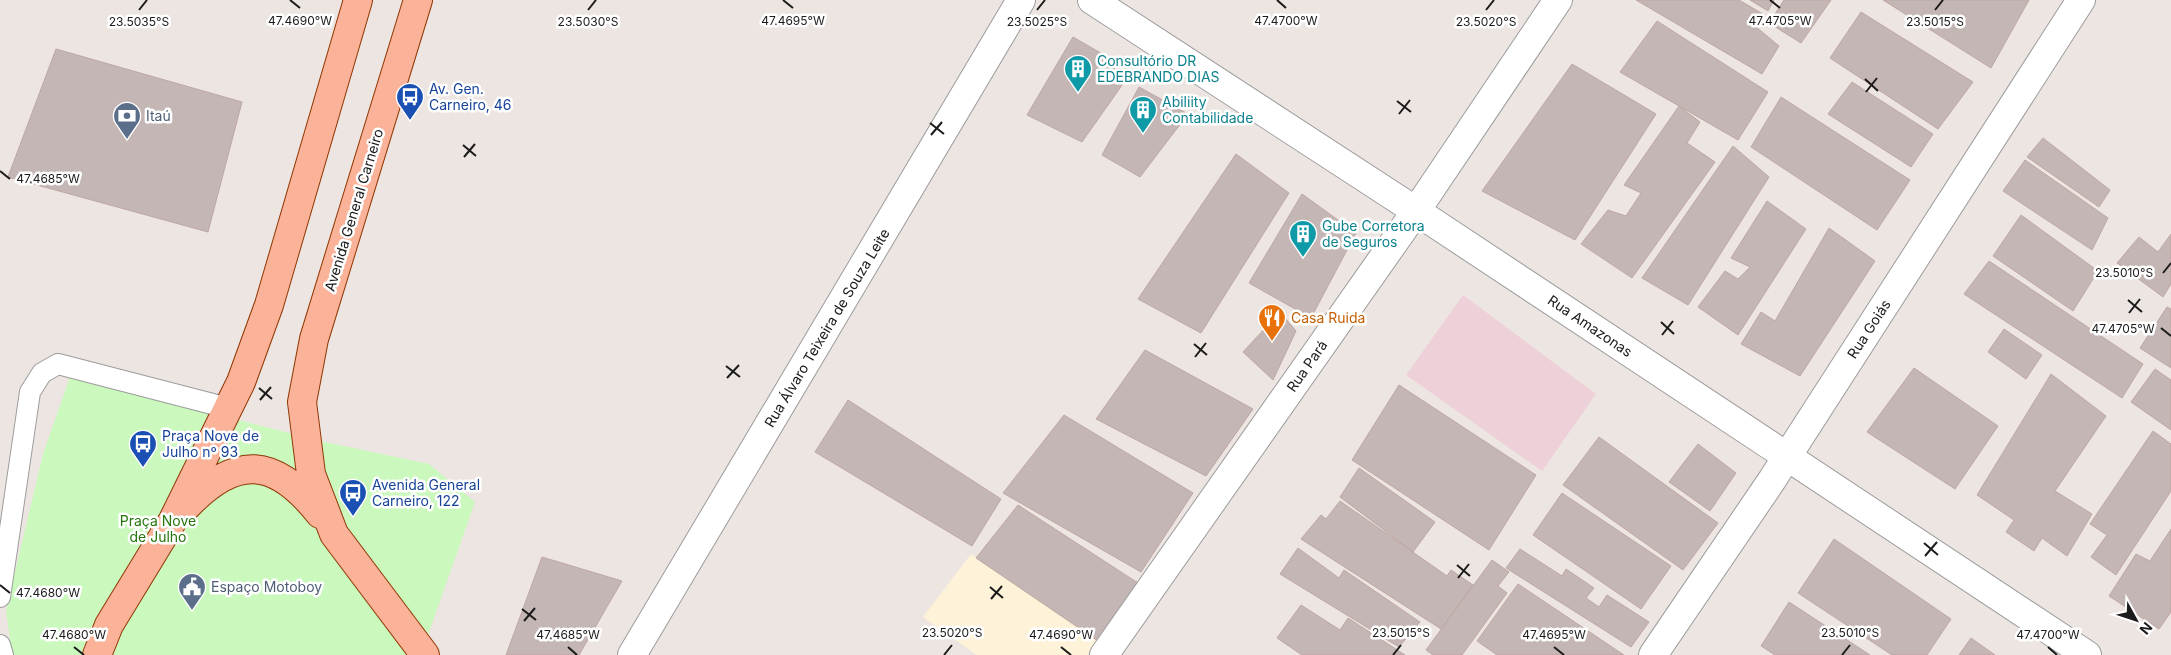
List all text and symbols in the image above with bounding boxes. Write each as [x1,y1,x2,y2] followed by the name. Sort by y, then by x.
[268,13,332,28] text: 47.4690°W
[761,13,825,28] text: 47.4695°W
[1254,13,1318,28] text: 47.4700°W
[1748,13,1812,28] text: 47.4705°W
[109,14,170,29] text: 23.5035°S
[558,14,619,29] text: 23.5030°S
[1007,14,1067,29] text: 23.5025°S
[1456,14,1517,29] text: 23.5020°S
[1906,14,1964,29] text: 23.5015°S
[1097,52,1220,85] place label: Consultório DR EDEBRANDO DIAS
[1063,54,1093,93] building icon: Consultório DR EDEBRANDO DIAS
[429,80,512,113] place label: Av. Gen. Carneiro, 46
[395,82,425,121] bus stop icon: Av. Gen. Carneiro, 46
[1162,93,1253,126] place label: Abiliity Contabilidade
[1128,95,1158,134] building icon: Abiliity Contabilidade
[112,101,142,140] bank icon: Itaú
[146,107,171,124] place label: Itaú
[321,127,386,293] street label: Avenida General Carneiro
[16,171,80,186] text: 47.4685°W
[1322,217,1425,250] place label: Gube Corretora de Seguros
[1288,219,1318,258] building icon: Gube Corretora de Seguros
[760,225,893,430] street label: Rua Álvaro Teixeira de Souza Leite
[2095,265,2153,280] text: 23.5010°S
[1545,291,1636,360] street label: Rua Amazonas
[1843,296,1894,361] street label: Rua Goiás
[1257,303,1287,342] restaurant icon: Casa Ruida
[1291,309,1365,326] place label: Casa Ruida
[2091,321,2155,336] text: 47.4705°W
[1283,337,1330,395] street label: Rua Pará
[162,427,259,460] place label: Praça Nove de Julho nº 93
[128,429,158,468] bus stop icon: Praça Nove de Julho nº 93
[372,476,480,509] place label: Avenida General Carneiro, 122
[338,478,368,517] bus stop icon: Avenida General Carneiro, 122
[120,512,196,545] park label: Praça Nove de Julho
[177,572,207,611] public building icon: Espaço Motoboy
[211,578,322,595] place label: Espaço Motoboy
[16,585,80,600] text: 47.4680°W
[2111,595,2161,645] north arrow
[2136,619,2156,638] text: N
[922,625,983,640] text: 23.5020°S
[1372,625,1430,640] text: 23.5015°S
[1821,625,1879,640] text: 23.5010°S
[42,627,106,642] text: 47.4680°W
[536,627,600,642] text: 47.4685°W
[1029,627,1093,642] text: 47.4690°W
[1522,627,1586,642] text: 47.4695°W
[2016,627,2080,642] text: 47.4700°W

